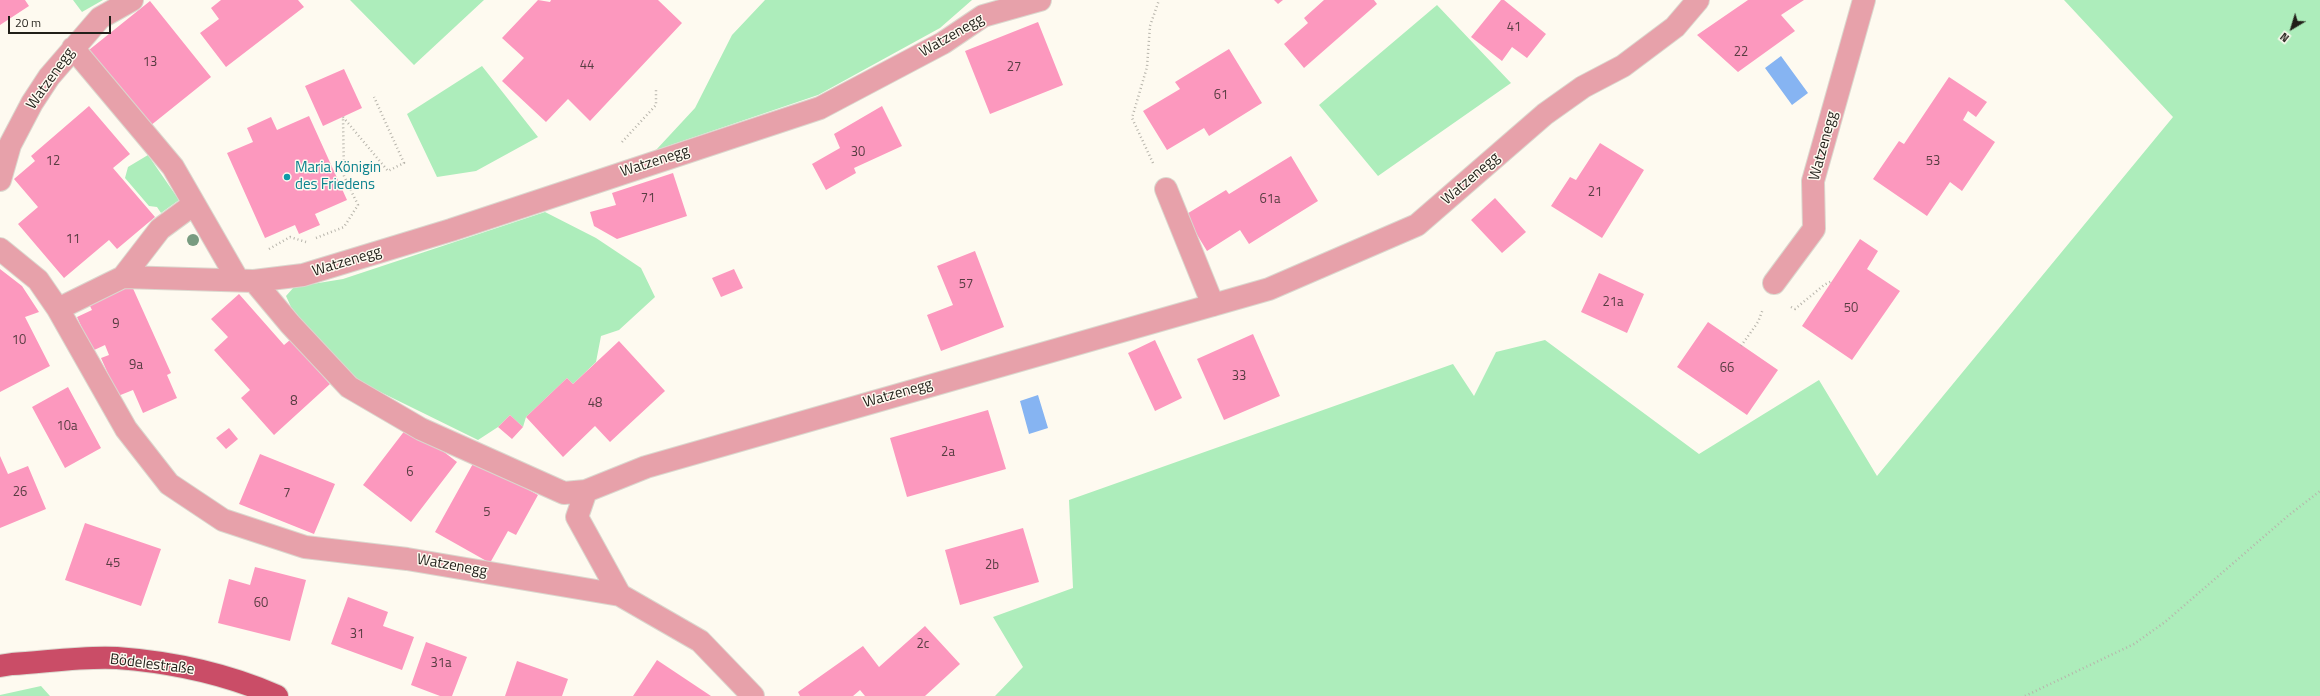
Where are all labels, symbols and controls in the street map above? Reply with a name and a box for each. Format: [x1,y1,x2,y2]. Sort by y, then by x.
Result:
scale bar [10,8,113,34]
north arrow [2272,8,2312,48]
street label: Watzenegg [917,10,987,62]
text: 20 m [15,13,41,32]
house number: 41 [1507,20,1521,36]
text: N [2277,29,2293,46]
street label: Watzenegg [23,45,79,113]
house number: 22 [1734,45,1748,61]
house number: 13 [143,55,157,71]
house number: 44 [580,58,594,74]
house number: 27 [1007,60,1021,76]
house number: 61 [1214,88,1228,104]
street label: Watzenegg [1806,109,1842,183]
street label: Watzenegg [618,142,692,182]
house number: 30 [851,145,865,161]
street label: Watzenegg [1438,149,1504,209]
house number: 12 [46,154,60,170]
house number: 53 [1926,154,1940,170]
place label: Maria Königin des Friedens [295,159,381,194]
marker: Maria Königin des Friedens [282,172,292,182]
house number: 21 [1588,185,1602,201]
house number: 71 [641,191,655,207]
house number: 61a [1259,192,1281,208]
house number: 11 [66,232,80,248]
street label: Watzenegg [310,243,384,281]
house number: 57 [959,277,973,293]
house number: 21a [1602,295,1624,311]
house number: 50 [1844,301,1858,317]
house number: 9 [112,317,120,333]
house number: 10 [12,333,26,349]
house number: 9a [129,358,143,374]
house number: 66 [1720,361,1734,377]
house number: 33 [1232,369,1246,385]
street label: Watzenegg [861,376,935,412]
house number: 8 [290,394,298,410]
house number: 48 [588,396,602,412]
house number: 10a [56,419,78,435]
house number: 2a [941,445,955,461]
house number: 6 [406,465,414,481]
house number: 26 [13,485,27,501]
house number: 7 [283,486,291,502]
house number: 5 [483,505,491,521]
street label: Watzenegg [415,551,489,581]
house number: 45 [106,556,120,572]
house number: 2b [985,558,999,574]
house number: 60 [254,596,268,612]
house number: 31 [350,627,364,643]
house number: 2c [917,637,929,653]
street label: Bödelestraße [109,651,195,679]
house number: 31a [430,656,452,672]

